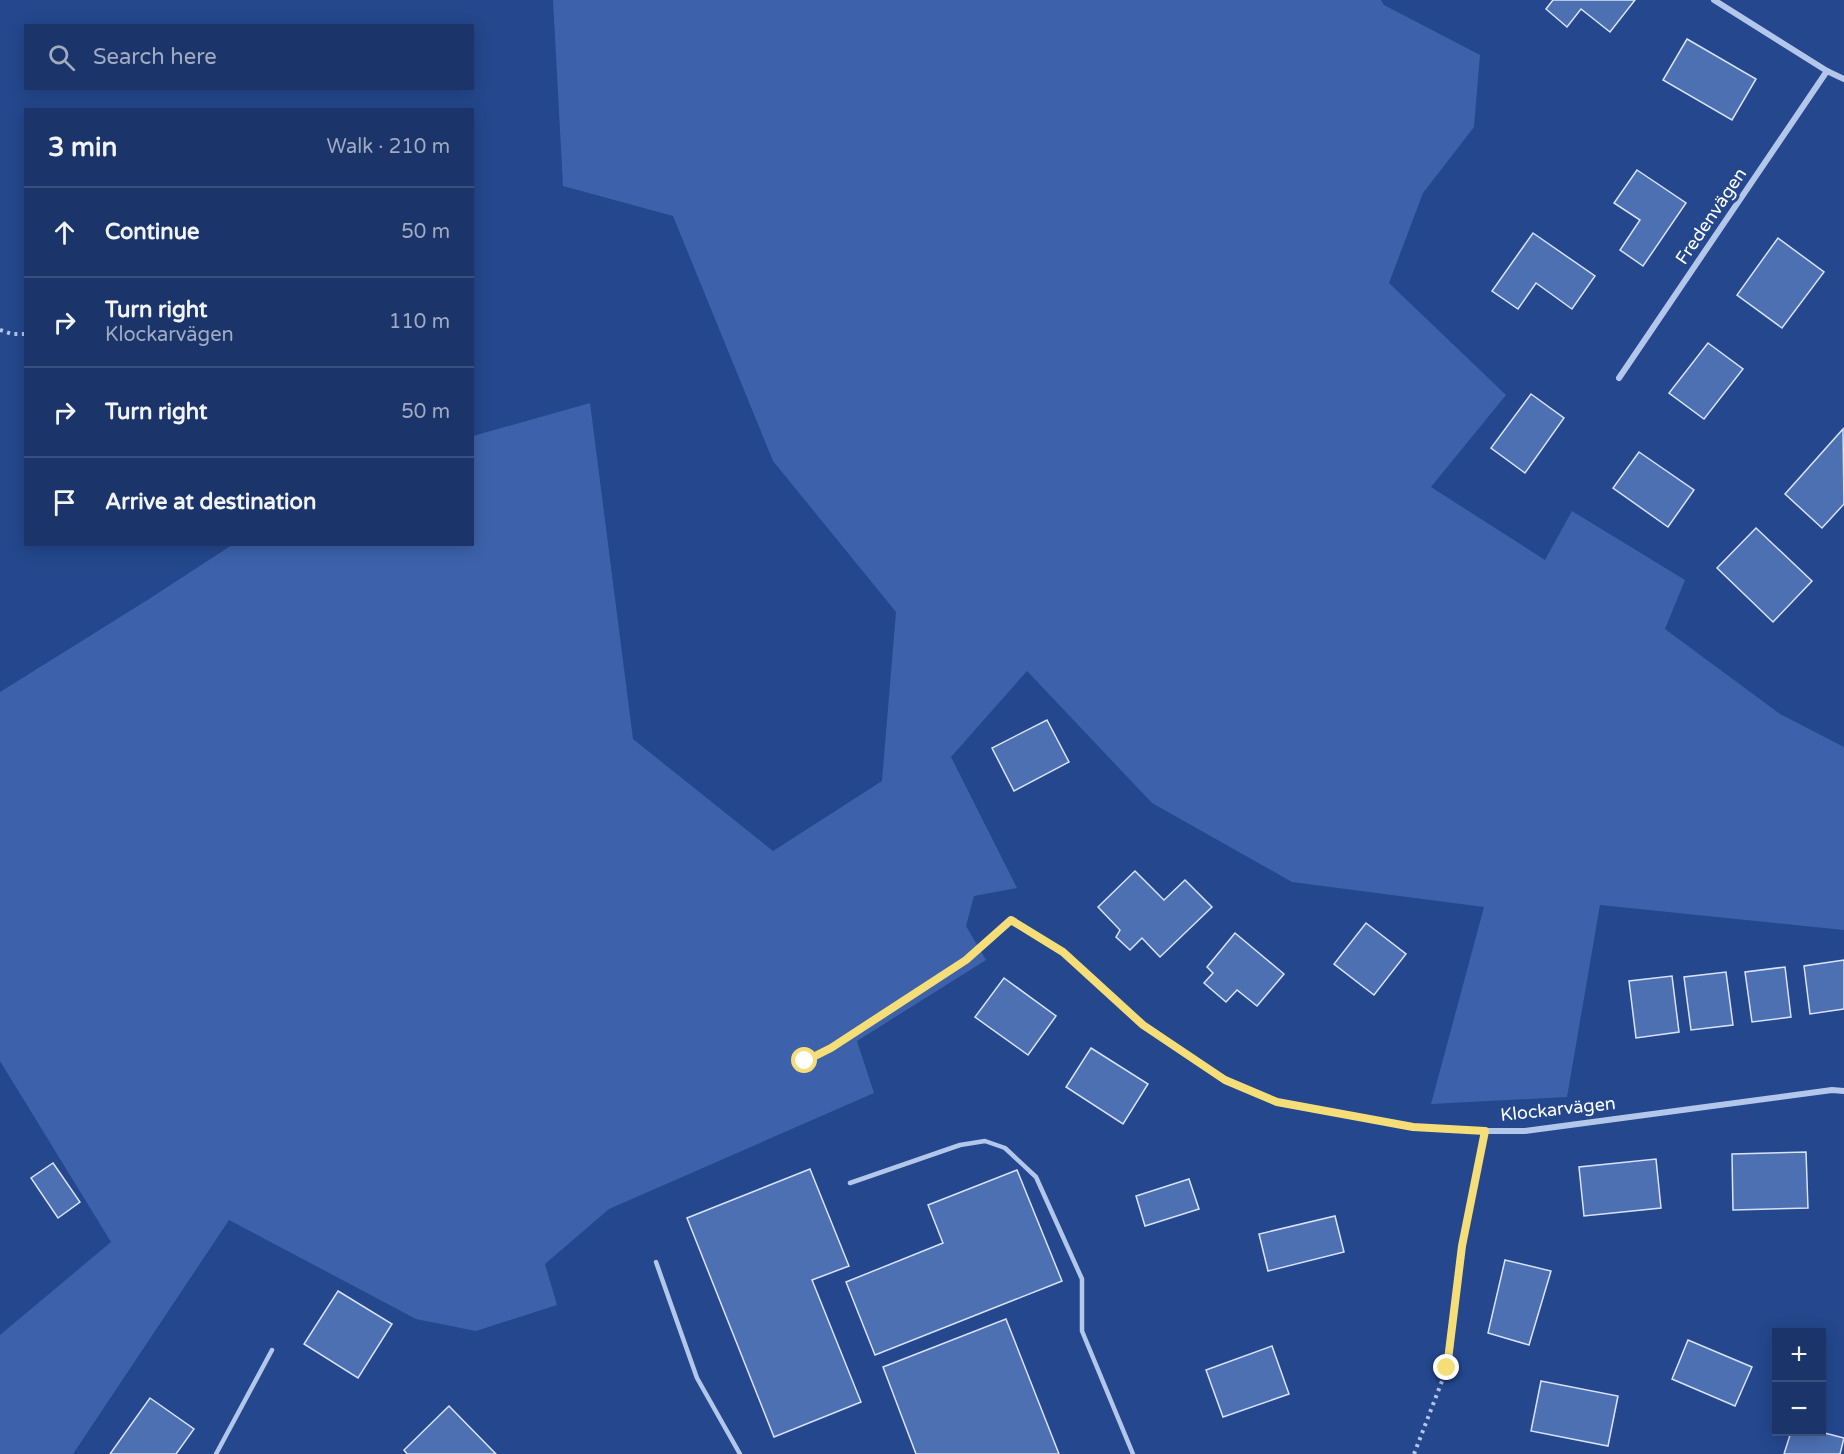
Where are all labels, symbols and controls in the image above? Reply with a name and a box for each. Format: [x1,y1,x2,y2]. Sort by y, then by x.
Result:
search box [24,24,474,90]
icon: search [45,41,78,74]
text: Search here [93,44,217,70]
text: 3 min [48,132,117,163]
text: Walk · 210 m [327,135,450,159]
street label: Fredenvägen [1671,164,1751,268]
icon: ahead [48,216,81,249]
text: Continue [105,219,200,245]
text: 50 m [401,220,450,244]
text: Turn right [105,297,207,323]
icon: right [48,306,81,339]
text: 110 m [389,310,450,334]
text: Klockarvägen [105,323,234,347]
icon: right [48,396,81,429]
text: Turn right [105,399,207,425]
text: 50 m [401,400,450,424]
icon: arrive [48,486,81,519]
text: Arrive at destination [105,489,316,515]
route start [791,1047,817,1073]
street label: Klockarvägen [1499,1092,1617,1126]
map controls [1772,1328,1826,1436]
button: + [1772,1328,1826,1382]
route end [1433,1354,1459,1380]
button: − [1772,1382,1826,1436]

